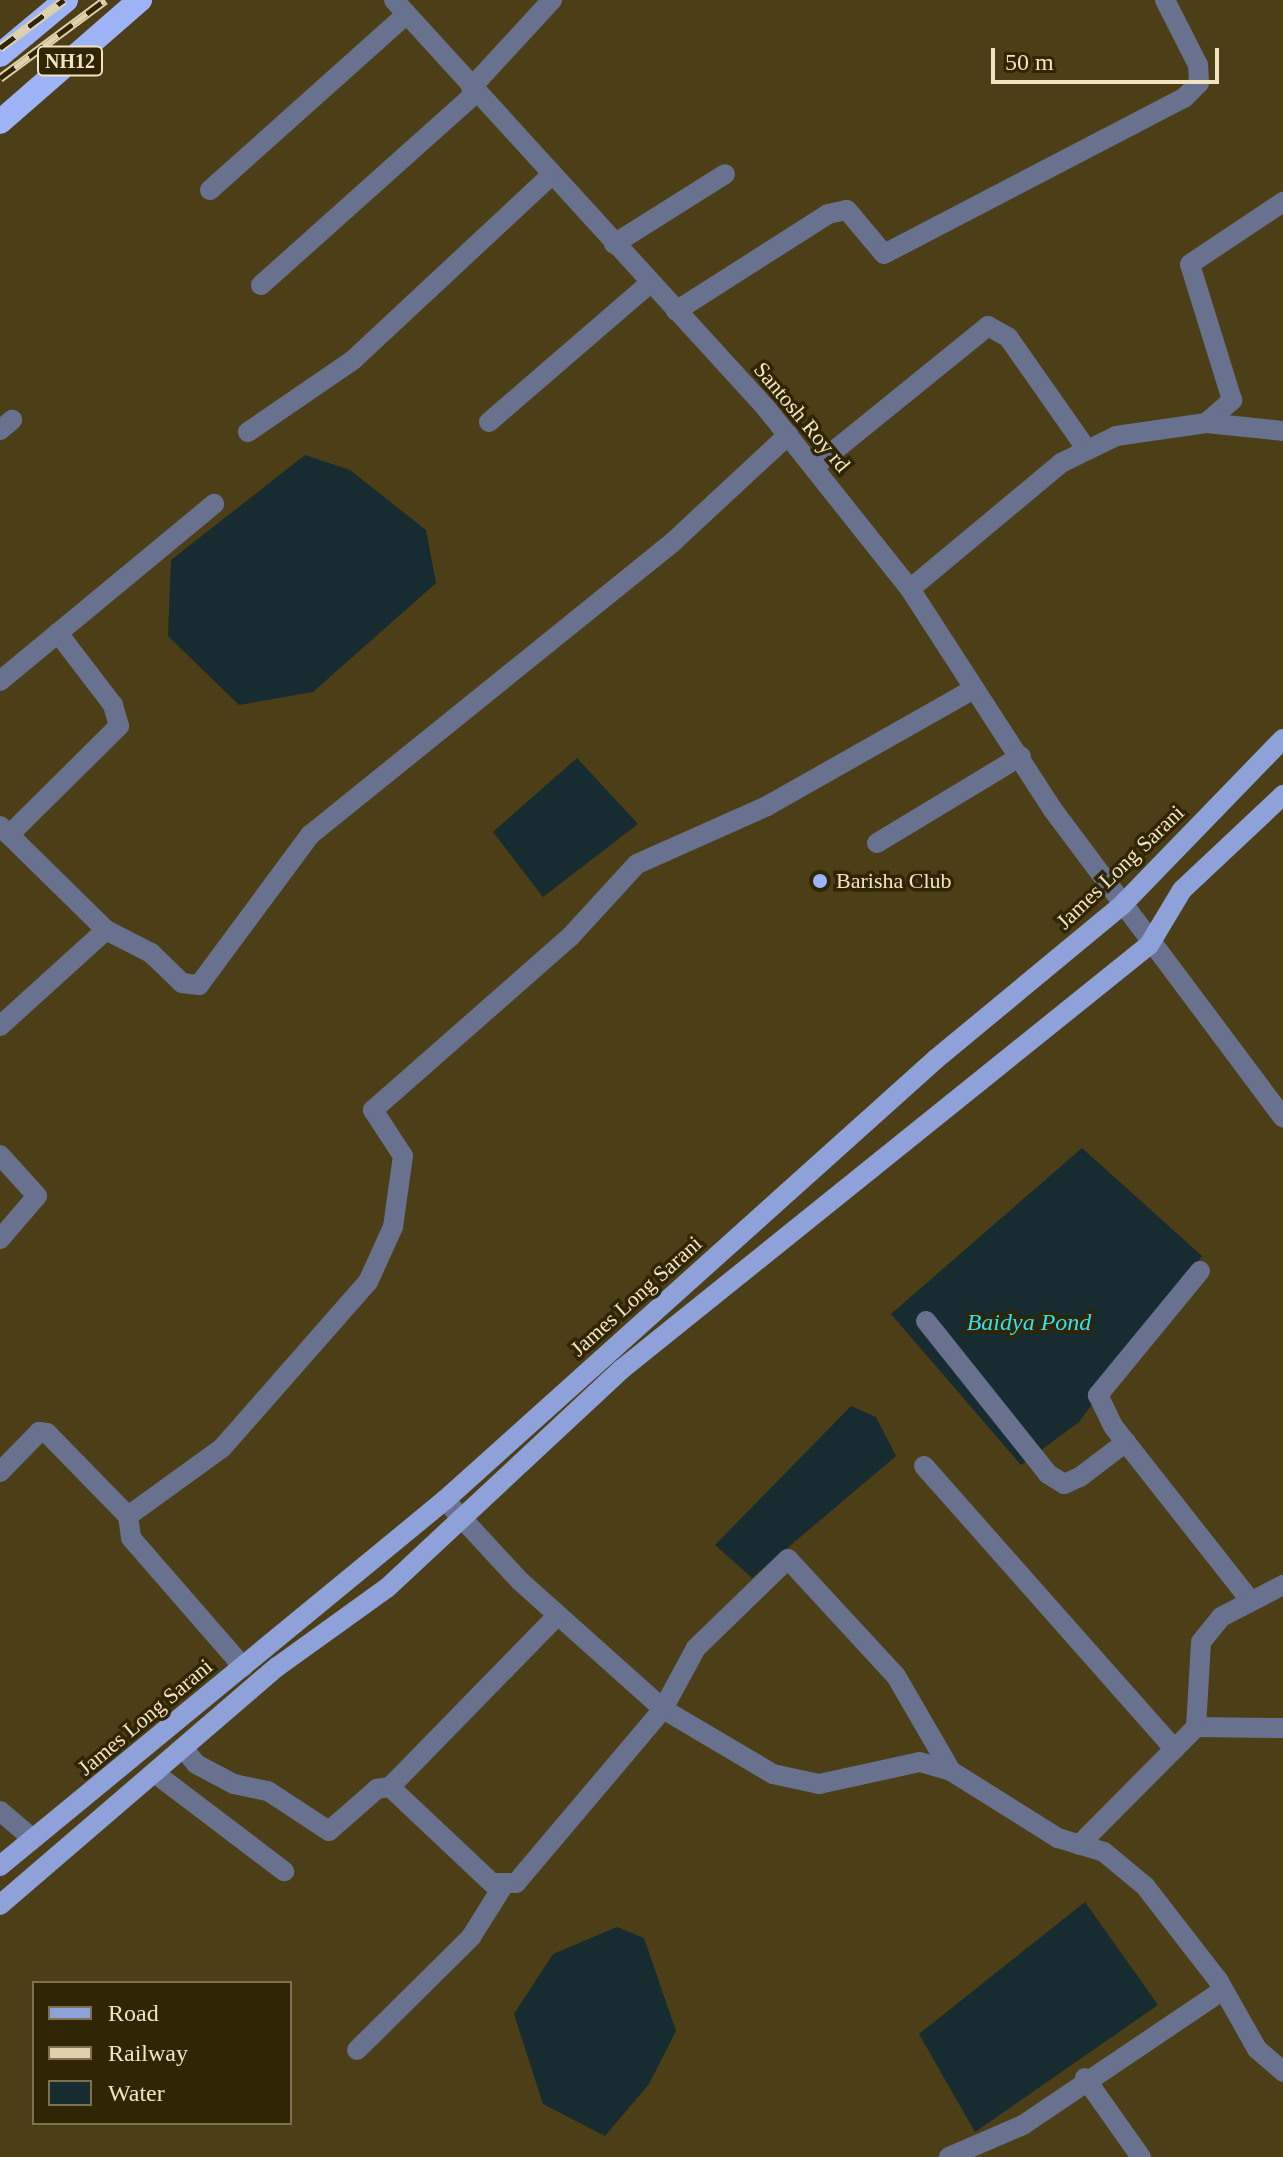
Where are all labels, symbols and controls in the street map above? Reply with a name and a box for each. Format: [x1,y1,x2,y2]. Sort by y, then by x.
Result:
scale bar [995,32,1223,82]
road number: NH12 [36,45,104,77]
text: 50 m [1005,49,1054,75]
street label: Santosh Roy rd [748,357,856,477]
street label: James Long Sarani [1051,799,1189,935]
place label: Barisha Club [836,868,951,894]
marker: Barisha Club [811,872,829,890]
street label: James Long Sarani [565,1230,707,1362]
water label: Baidya Pond [967,1309,1091,1337]
street label: James Long Sarani [72,1653,218,1781]
legend [32,1981,292,2125]
text: Road [108,2000,159,2026]
text: Railway [108,2040,188,2066]
text: Water [108,2080,165,2106]

